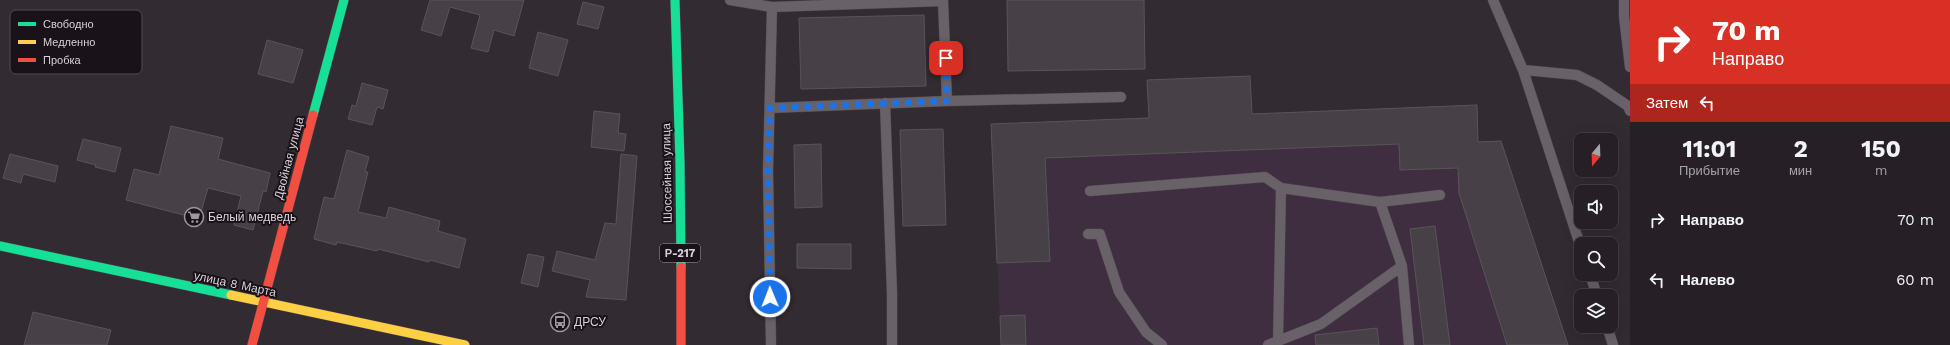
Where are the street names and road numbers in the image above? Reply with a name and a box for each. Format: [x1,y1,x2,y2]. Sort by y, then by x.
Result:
street label: Двойная улица [271,115,307,201]
street label: Шоссейная улица [659,123,675,223]
road number: Р-217 [660,244,700,262]
street label: улица 8 Марта [193,268,278,300]

